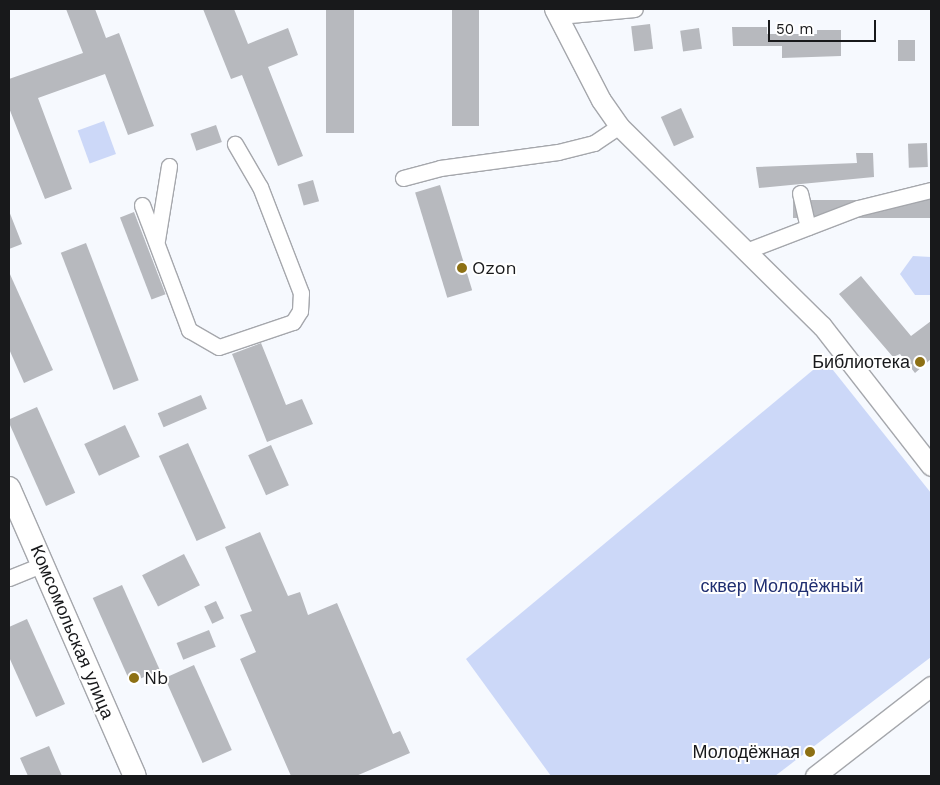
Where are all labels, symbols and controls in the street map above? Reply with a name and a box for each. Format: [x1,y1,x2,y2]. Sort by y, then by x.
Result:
scale bar [770,10,878,42]
text: 50 m [776,20,813,38]
place label: Ozon [472,257,517,279]
marker: Ozon [456,262,468,274]
place label: Библиотека [812,351,910,373]
marker: Библиотека [914,356,926,368]
street label: Комсомольская улица [26,542,118,722]
park label: сквер Молодёжный [700,575,864,597]
place label: Nb [144,667,168,689]
marker: Nb [128,672,140,684]
place label: Молодёжная [693,741,800,763]
marker: Молодёжная [804,746,816,758]

